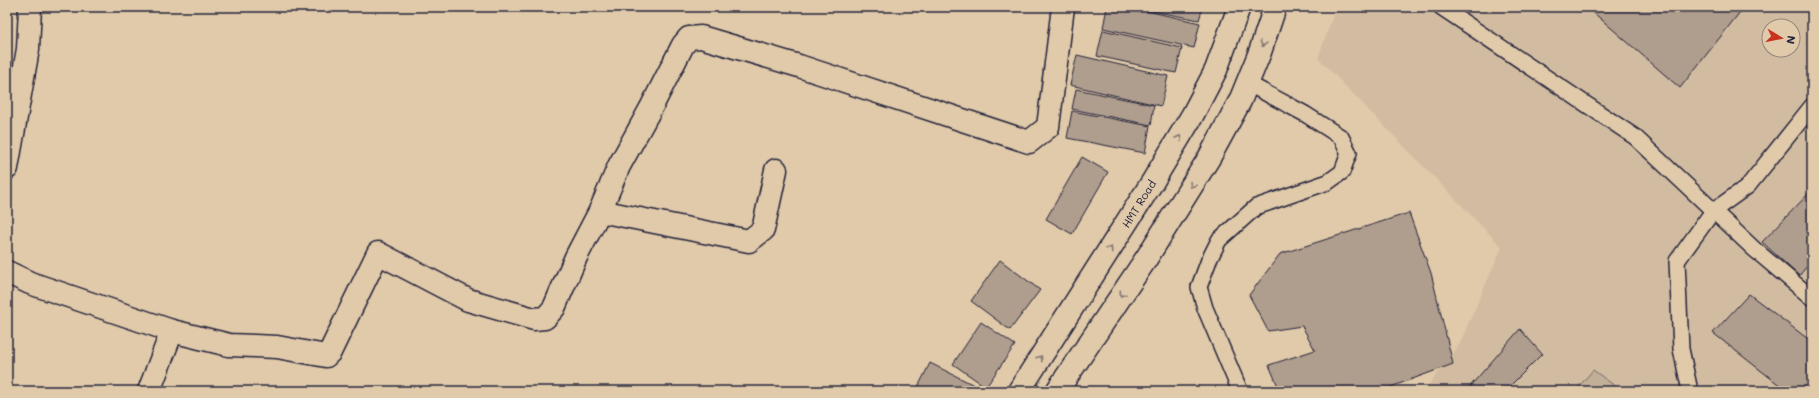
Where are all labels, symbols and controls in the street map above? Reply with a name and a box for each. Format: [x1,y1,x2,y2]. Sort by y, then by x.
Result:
north arrow [1761,18,1801,58]
text: N [1783,34,1799,45]
one-way arrow [1259,40,1268,47]
one-way arrow [1174,135,1181,142]
street label: HMT Road [1118,177,1159,230]
one-way arrow [1189,181,1197,188]
one-way arrow [1106,246,1113,253]
one-way arrow [1119,290,1126,297]
one-way arrow [1036,355,1043,362]

